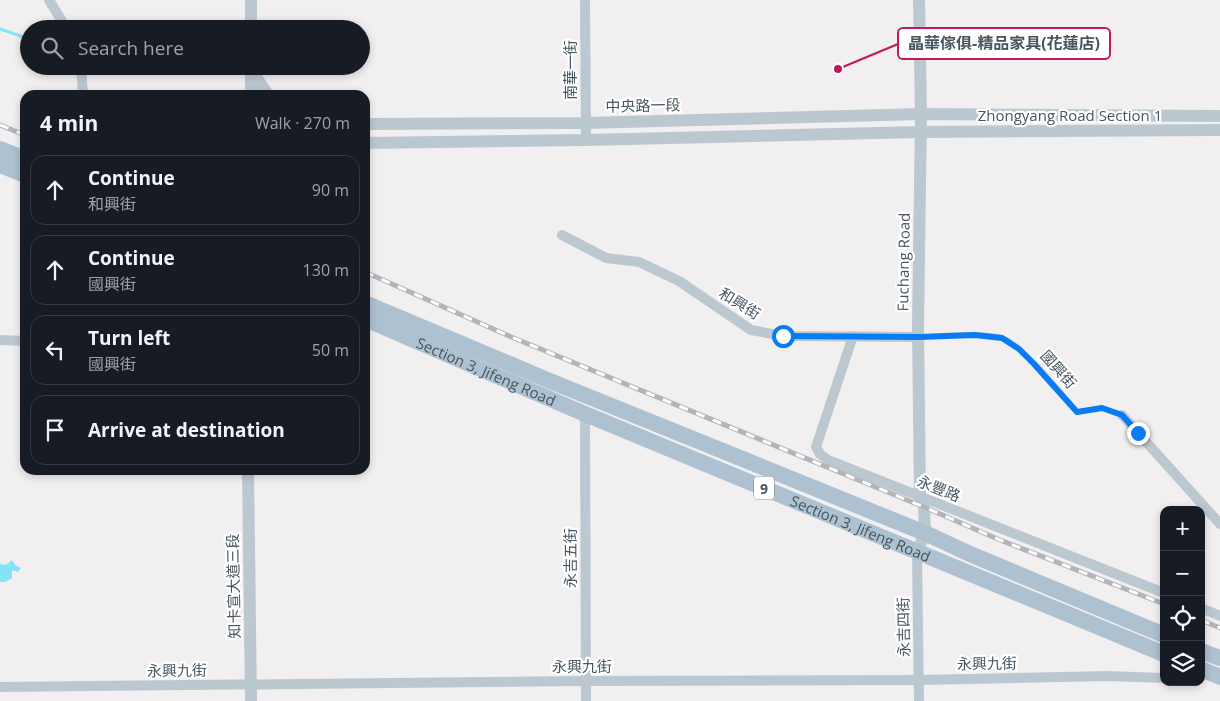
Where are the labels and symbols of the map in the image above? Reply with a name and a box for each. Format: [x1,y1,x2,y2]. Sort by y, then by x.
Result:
callout: 晶華傢俱-精品家具(花蓮店) [898,28,1110,59]
text: 晶華傢俱-精品家具(花蓮店) [908,32,1100,54]
street label: 南華一街 [560,40,580,100]
street label: 中央路一段 [605,94,681,116]
street label: Zhongyang Road Section 1 [978,105,1162,125]
street label: Fuchang Road [892,212,914,312]
street label: 和興街 [716,283,764,323]
route start [772,325,795,348]
street label: Section 3, Jifeng Road [413,332,559,410]
street label: 國興街 [1037,346,1081,392]
route end [1127,422,1150,445]
street label: 永豐路 [914,470,964,506]
road number: 9 [754,476,774,499]
street label: Section 3, Jifeng Road [788,490,934,566]
street label: 永吉五街 [560,528,580,588]
street label: 知卡宣大道三段 [222,533,244,639]
street label: 永吉四街 [892,597,914,657]
street label: 永興九街 [957,652,1017,674]
street label: 永興九街 [552,656,612,676]
street label: 永興九街 [147,659,207,681]

